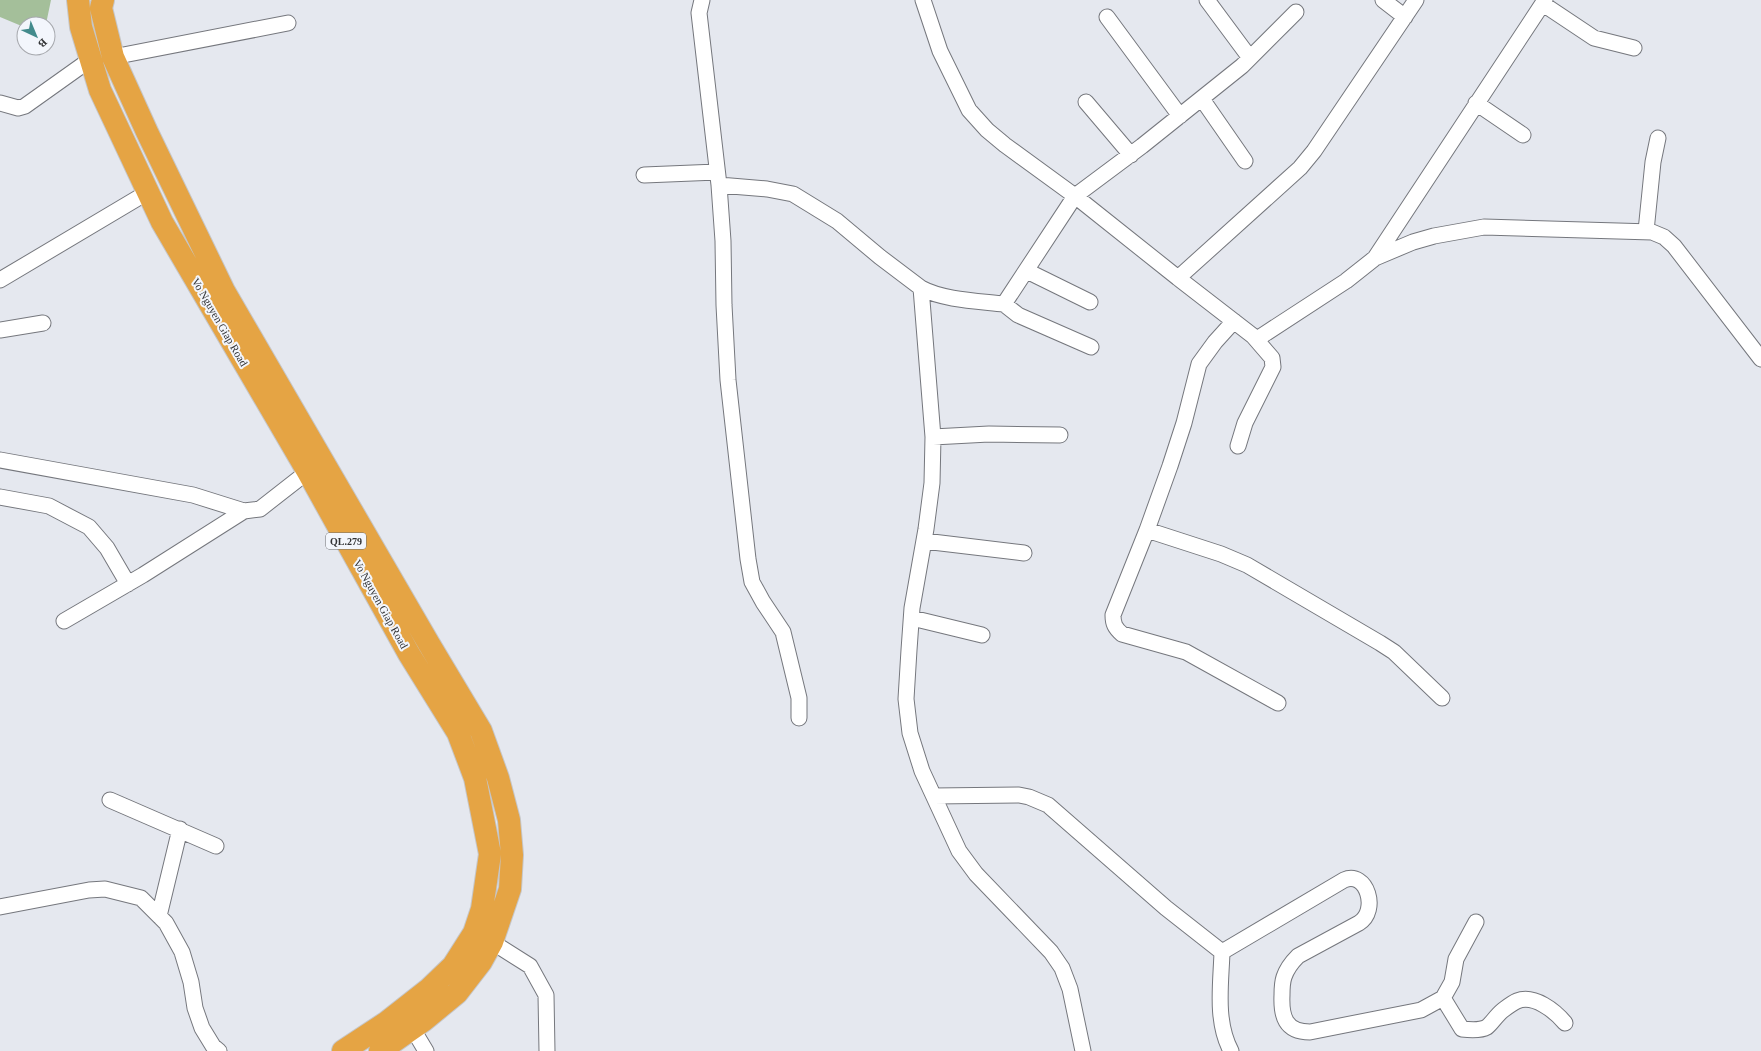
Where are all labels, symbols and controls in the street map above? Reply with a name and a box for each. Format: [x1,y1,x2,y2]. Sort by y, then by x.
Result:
north arrow [16,16,56,56]
text: B [36,36,50,51]
street label: Vo Nguyen Giap Road [190,276,250,369]
road number: QL.279 [326,533,366,549]
street label: Vo Nguyen Giap Road [352,557,411,651]

